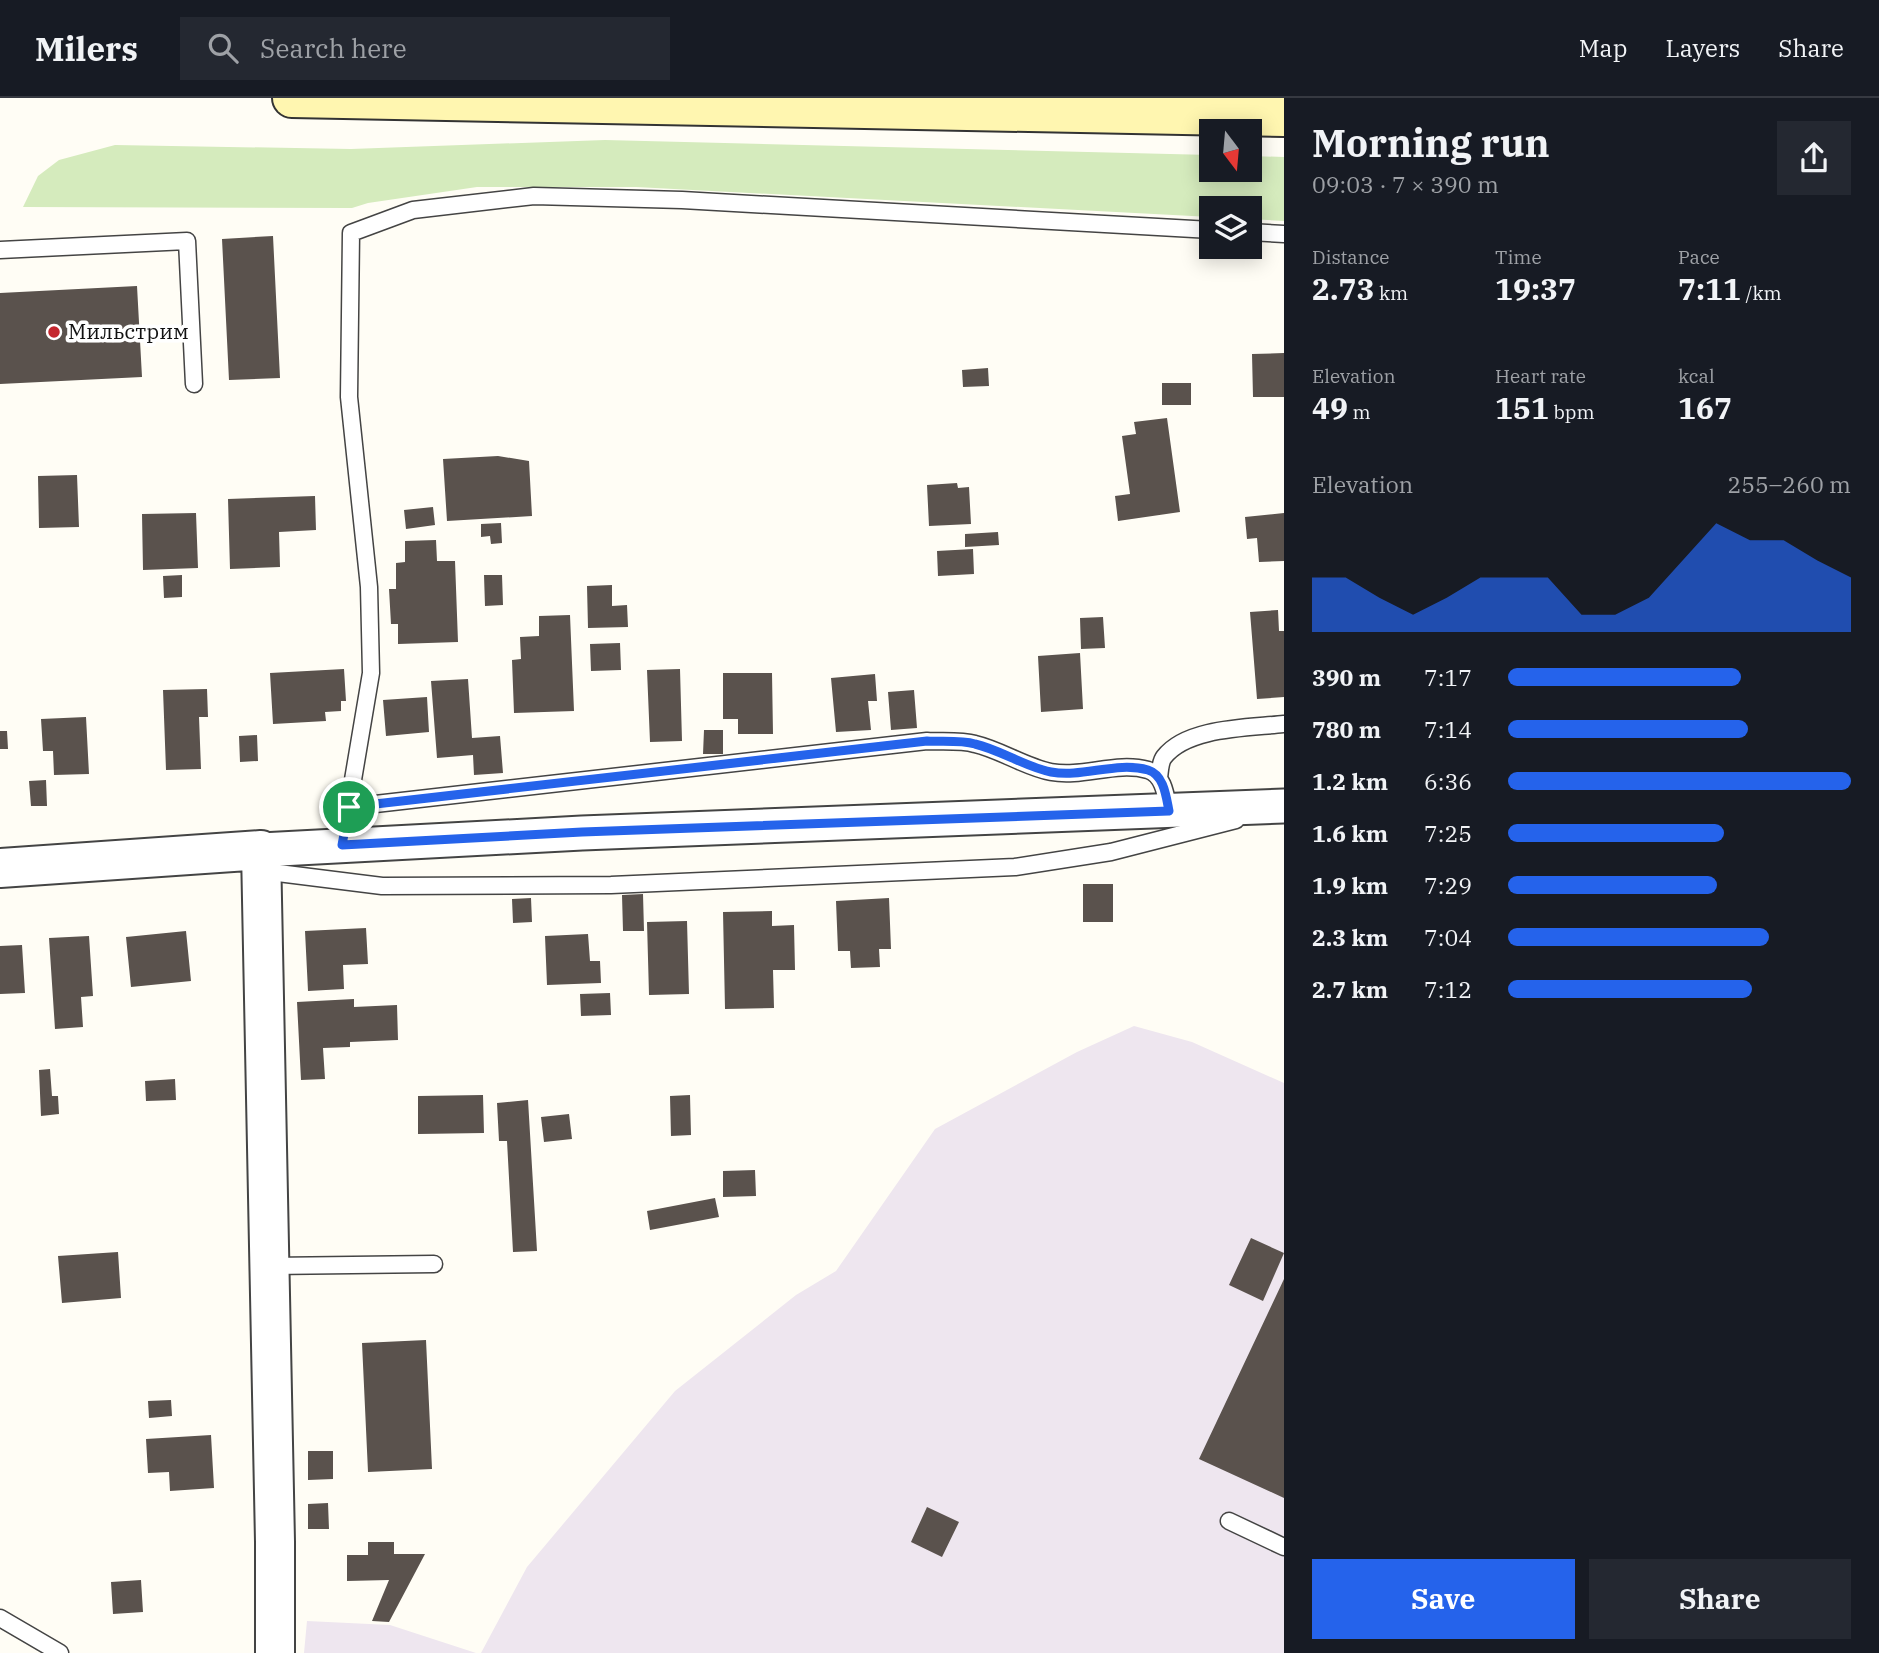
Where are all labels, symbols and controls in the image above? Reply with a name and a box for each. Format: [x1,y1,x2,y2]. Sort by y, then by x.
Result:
search box [180,17,670,80]
text: Milers [35,27,138,70]
icon: search [204,29,242,67]
text: Search here [260,31,407,65]
text: Map [1579,32,1627,64]
text: Layers [1665,32,1740,64]
text: Share [1778,32,1844,64]
text: Morning run [1312,118,1550,167]
north arrow [1199,119,1262,182]
map controls [1199,119,1262,259]
button: share [1777,121,1851,195]
text: 09:03 · 7 × 390 m [1312,169,1499,199]
button: layers [1199,196,1262,259]
text: Distance [1312,245,1390,269]
text: Time [1495,245,1542,269]
text: Pace [1678,245,1720,269]
text: 2.73 [1312,269,1374,308]
text: 19:37 [1495,269,1576,308]
text: 7:11 [1678,269,1741,308]
text: km [1374,281,1408,305]
text: /km [1741,281,1782,305]
place label: Мильстрим [68,317,189,345]
marker: Мильстрим [46,324,62,340]
text: Elevation [1312,364,1396,388]
text: Heart rate [1495,364,1586,388]
text: kcal [1678,364,1715,388]
text: 49 [1312,388,1348,427]
text: 151 [1495,388,1549,427]
text: 167 [1678,388,1732,427]
text: m [1348,400,1371,424]
text: bpm [1549,400,1595,424]
text: Elevation [1312,469,1413,499]
text: 255–260 m [1727,469,1851,499]
text: 390 m [1312,662,1381,692]
text: 7:17 [1424,662,1472,692]
text: 780 m [1312,714,1381,744]
text: 7:14 [1424,714,1472,744]
text: 1.2 km [1312,766,1388,796]
text: 6:36 [1424,766,1472,796]
pin [319,777,379,837]
icon: arrive [330,788,368,826]
text: 1.6 km [1312,818,1388,848]
text: 7:25 [1424,818,1472,848]
text: 1.9 km [1312,870,1388,900]
text: 7:29 [1424,870,1472,900]
text: 2.3 km [1312,922,1388,952]
text: 7:04 [1424,922,1472,952]
text: 2.7 km [1312,974,1388,1004]
text: 7:12 [1424,974,1472,1004]
button: Save [1312,1559,1575,1639]
button: Share [1589,1559,1851,1639]

